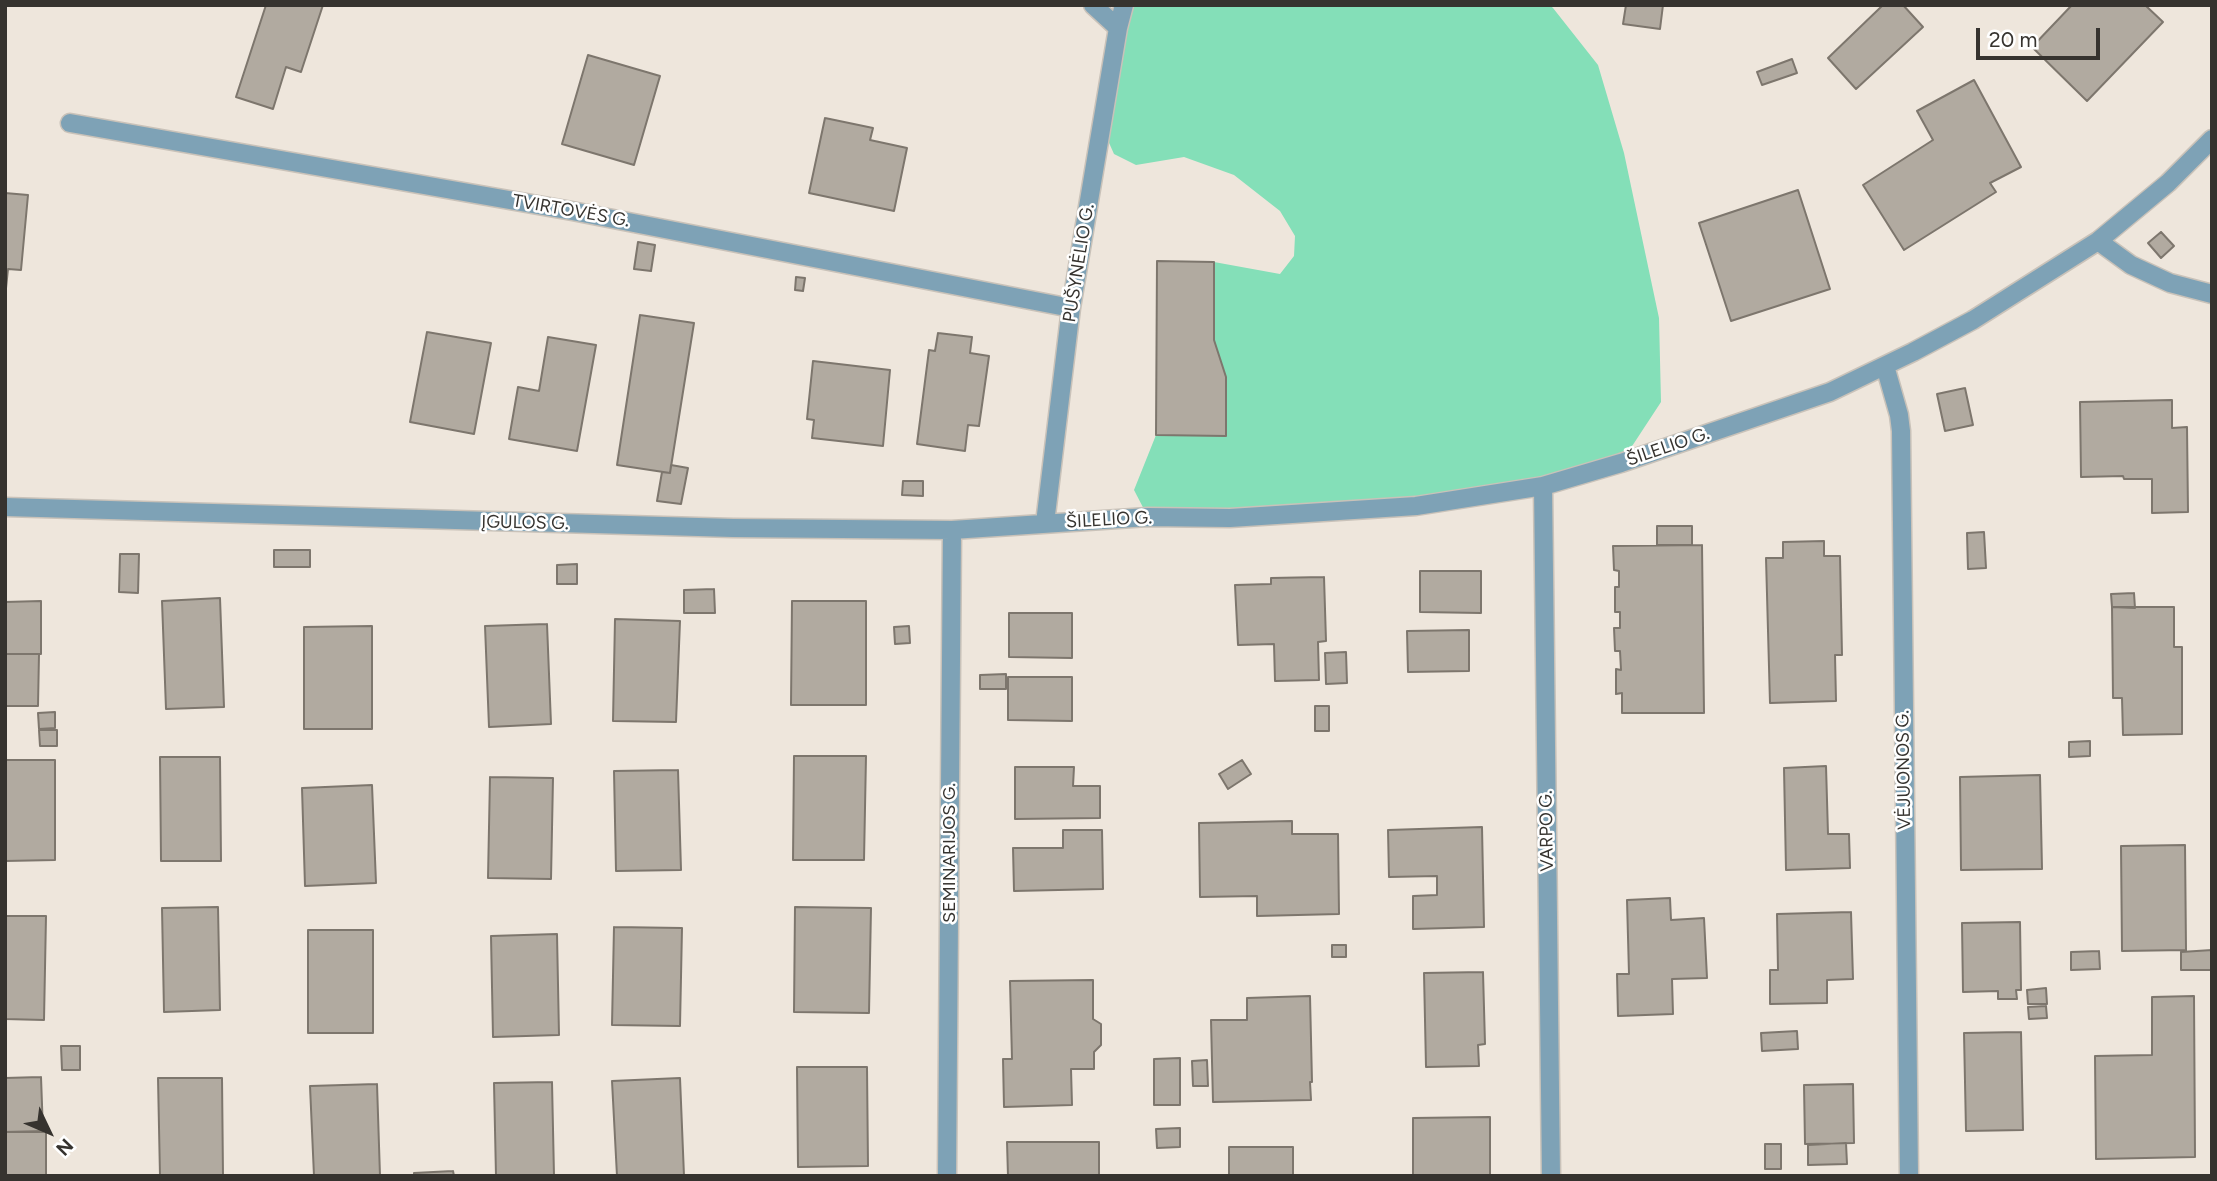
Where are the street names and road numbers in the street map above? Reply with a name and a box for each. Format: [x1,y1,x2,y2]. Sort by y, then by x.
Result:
street label: TVIRTOVĖS G. [511,190,631,232]
street label: PUŠYNĖLIO G. [1059,202,1099,324]
street label: ŠILELIO G. [1624,423,1712,471]
street label: ŠILELIO G. [1065,507,1153,533]
street label: ĮGULOS G. [481,511,569,535]
street label: VĖJUONOS G. [1892,710,1916,830]
street label: SEMINARIJOS G. [939,783,961,923]
street label: VARPO G. [1535,790,1559,872]

